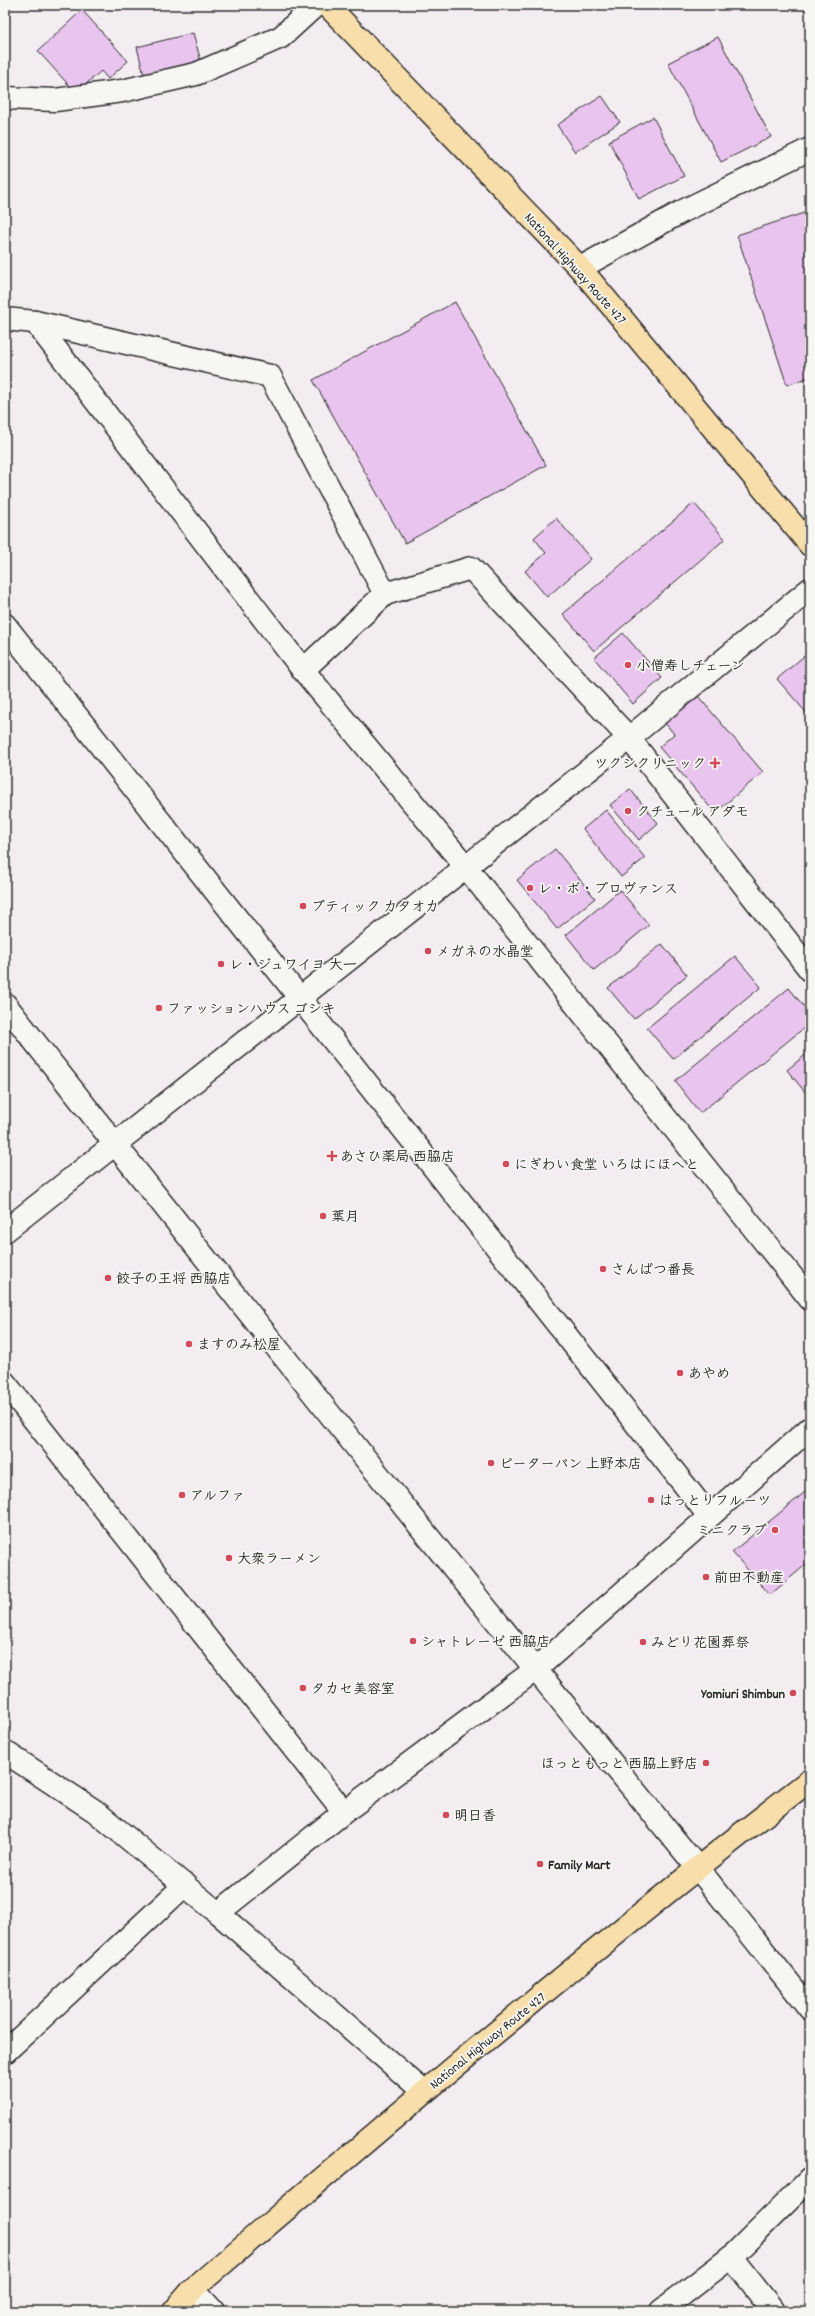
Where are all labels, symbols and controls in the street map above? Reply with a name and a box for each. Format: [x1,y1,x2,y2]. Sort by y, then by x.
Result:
street label: National Highway Route 427 [519,209,630,330]
place label: 小僧寿しチェーン [636,657,745,677]
marker: 小僧寿しチェーン [623,660,633,670]
place label: ツクシクリニック [594,755,706,775]
marker: ツクシクリニック [709,757,721,769]
place label: クチュール アダモ [636,803,749,823]
marker: クチュール アダモ [623,806,633,816]
place label: レ・ボ・プロヴァンス [538,880,678,900]
marker: レ・ボ・プロヴァンス [525,883,535,893]
place label: ブティック カタオカ [311,898,439,918]
marker: ブティック カタオカ [298,901,308,911]
place label: メガネの水晶堂 [436,943,534,963]
marker: メガネの水晶堂 [423,946,433,956]
place label: レ・ジュワイヨ 大一 [229,956,357,976]
marker: レ・ジュワイヨ 大一 [216,959,226,969]
place label: ファッションハウス ゴシキ [167,1000,336,1020]
marker: ファッションハウス ゴシキ [154,1003,164,1013]
place label: あさひ薬局 西脇店 [340,1148,455,1168]
marker: あさひ薬局 西脇店 [327,1151,337,1161]
place label: にぎわい食堂 いろはにほへと [514,1156,699,1176]
marker: にぎわい食堂 いろはにほへと [501,1159,511,1169]
place label: 葉月 [331,1208,359,1228]
marker: 葉月 [318,1211,328,1221]
place label: さんぱつ番長 [611,1261,695,1281]
marker: さんぱつ番長 [598,1264,608,1274]
place label: 餃子の王将 西脇店 [116,1270,231,1290]
marker: 餃子の王将 西脇店 [103,1273,113,1283]
place label: ますのみ松屋 [197,1336,281,1356]
marker: ますのみ松屋 [184,1339,194,1349]
place label: あやめ [688,1365,730,1385]
marker: あやめ [675,1368,685,1378]
place label: ピーターパン 上野本店 [499,1455,642,1475]
marker: ピーターパン 上野本店 [486,1458,496,1468]
place label: アルファ [190,1487,245,1507]
marker: アルファ [177,1490,187,1500]
place label: はっとりフルーツ [659,1492,771,1512]
marker: はっとりフルーツ [646,1495,656,1505]
place label: ミニクラブ [697,1522,767,1542]
marker: ミニクラブ [770,1525,780,1535]
place label: 大衆ラーメン [237,1550,321,1570]
marker: 大衆ラーメン [224,1553,234,1563]
place label: 前田不動産 [714,1569,784,1589]
marker: 前田不動産 [701,1572,711,1582]
place label: シャトレーゼ 西脇店 [421,1633,550,1653]
place label: みどり花園葬祭 [651,1634,749,1654]
marker: シャトレーゼ 西脇店 [408,1636,418,1646]
marker: みどり花園葬祭 [638,1637,648,1647]
place label: タカセ美容室 [311,1680,395,1700]
marker: タカセ美容室 [298,1683,308,1693]
place label: Yomiuri Shimbun [700,1685,786,1705]
marker: Yomiuri Shimbun [788,1688,798,1698]
place label: ほっともっと 西脇上野店 [541,1755,698,1775]
marker: ほっともっと 西脇上野店 [701,1758,711,1768]
place label: 明日香 [454,1807,496,1827]
marker: 明日香 [441,1810,451,1820]
place label: Family Mart [548,1856,611,1876]
marker: Family Mart [535,1859,545,1869]
street label: National Highway Route 427 [426,1988,551,2095]

